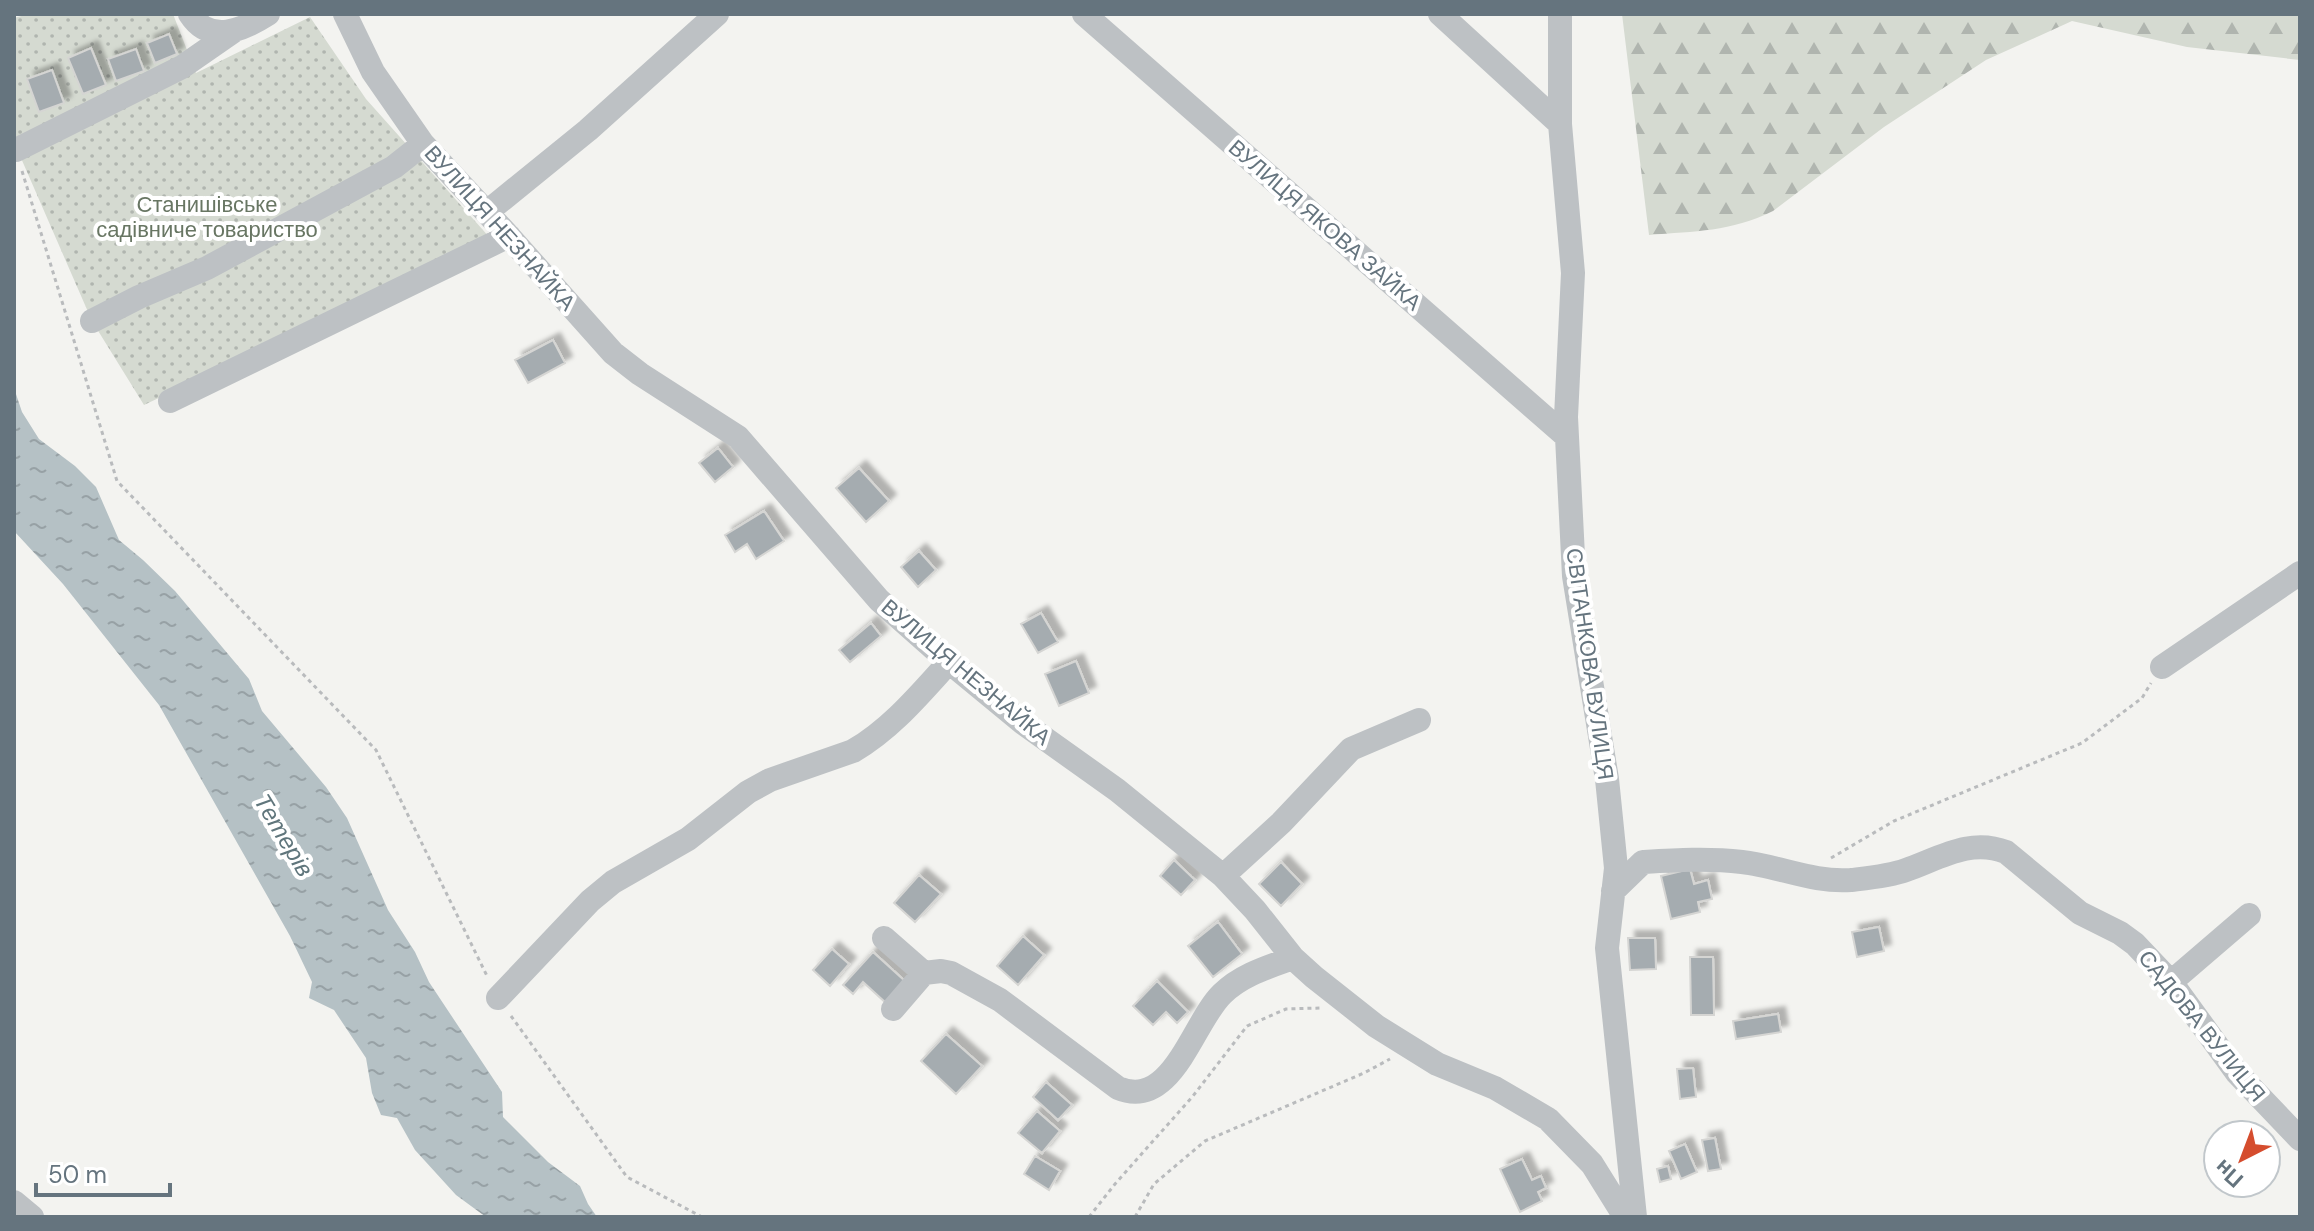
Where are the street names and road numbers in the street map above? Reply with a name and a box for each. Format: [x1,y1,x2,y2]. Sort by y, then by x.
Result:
street label: ВУЛИЦЯ ЯКОВА ЗАЙКА [1222,133,1428,317]
street label: ВУЛИЦЯ НЕЗНАЙКА [418,139,582,317]
street label: СВІТАНКОВА ВУЛИЦЯ [1559,546,1621,782]
street label: ВУЛИЦЯ НЕЗНАЙКА [875,593,1057,752]
street label: САДОВА ВУЛИЦЯ [2132,944,2272,1108]

